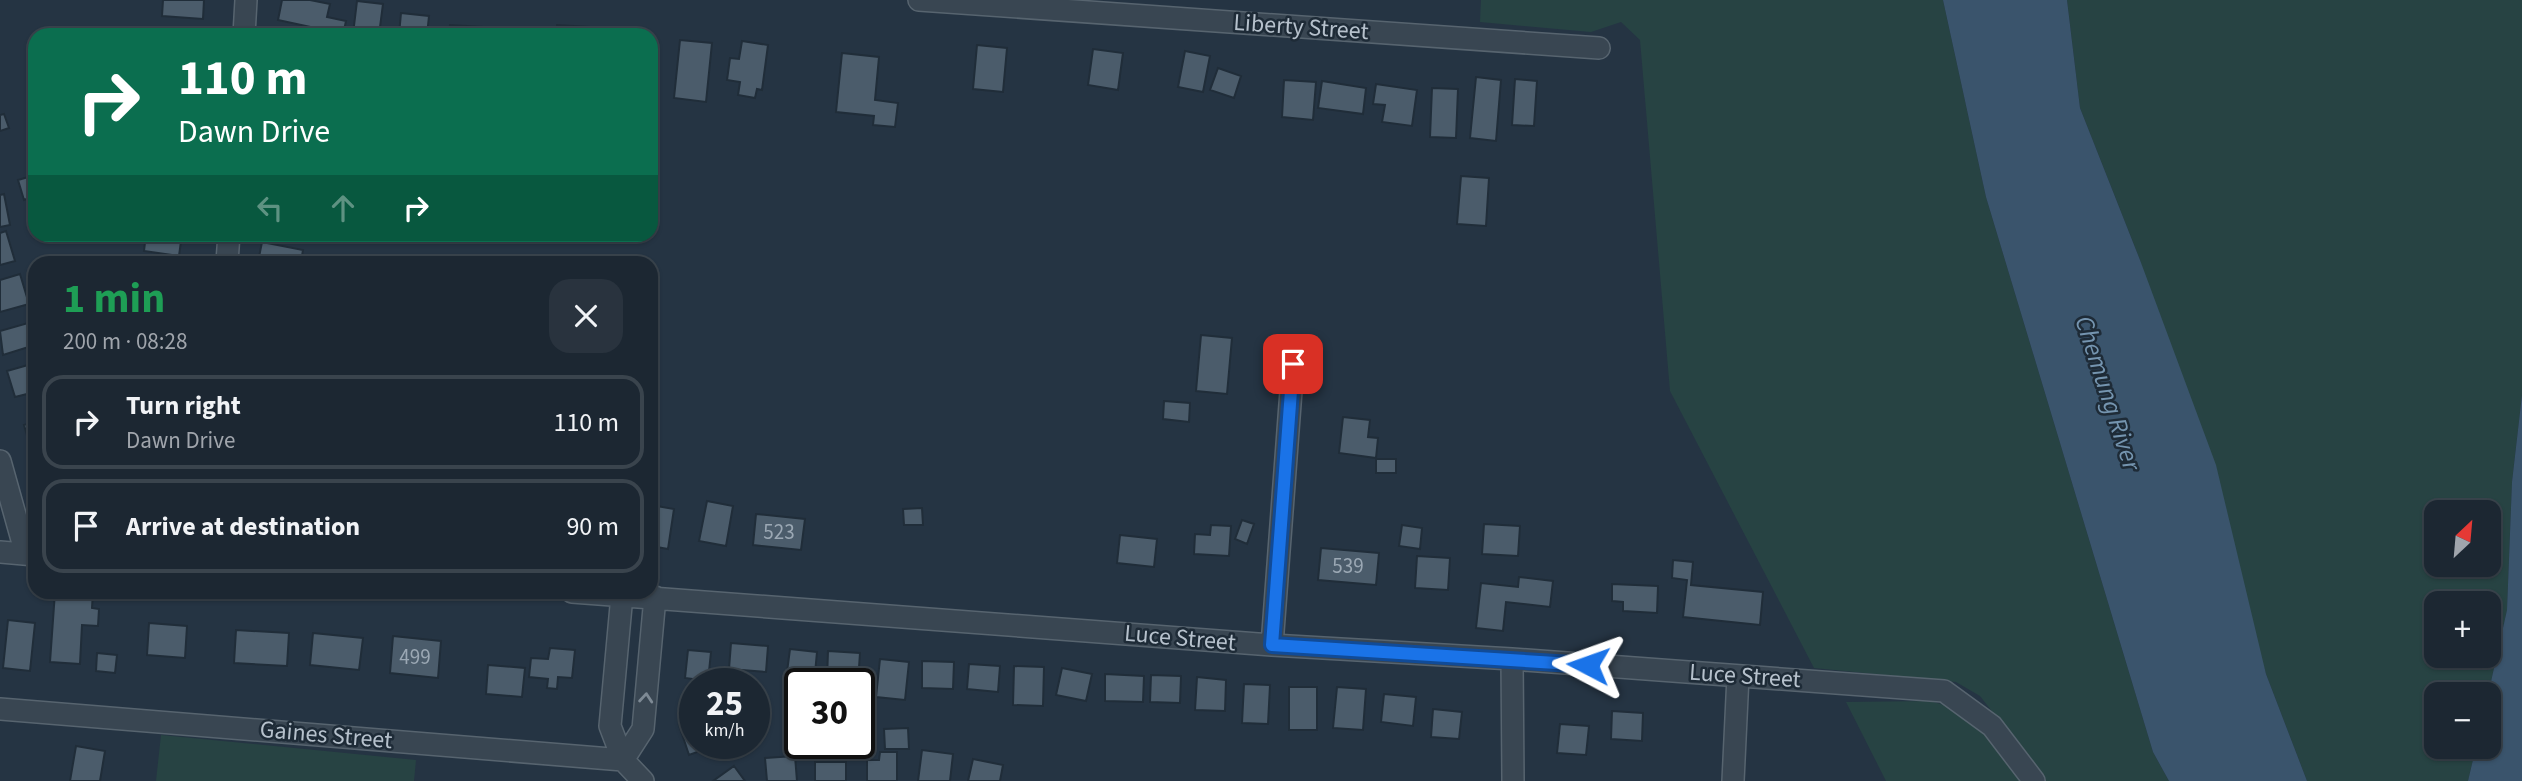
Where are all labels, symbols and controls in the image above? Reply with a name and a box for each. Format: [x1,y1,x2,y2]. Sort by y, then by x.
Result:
street label: Liberty Street [1232,5,1370,49]
text: 110 m [178,44,307,114]
icon: right [63,56,154,147]
text: Dawn Drive [178,109,330,155]
icon: left [251,189,289,227]
icon: ahead [324,189,362,227]
icon: right [397,189,435,227]
text: 1 min [63,269,165,329]
button: close [549,279,623,353]
water label: Chemung River [2066,311,2151,476]
text: 200 m · 08:28 [63,325,187,358]
pin [1263,334,1323,394]
icon: arrive [1274,345,1312,383]
text: Turn right [126,387,241,424]
icon: right [67,403,105,441]
text: 110 m [553,404,619,441]
text: Dawn Drive [126,424,235,457]
north arrow [2424,500,2501,578]
map controls [2424,500,2501,759]
icon: arrive [67,507,105,545]
text: Arrive at destination [126,508,360,545]
text: 90 m [566,508,619,545]
house number: 523 [763,517,795,547]
house number: 539 [1332,551,1364,581]
button: + [2424,591,2501,668]
street label: Luce Street [1123,616,1237,660]
position arrow [1551,628,1625,702]
house number: 499 [399,642,431,672]
street label: Luce Street [1688,655,1802,697]
speed limit sign: 30 [784,668,875,759]
text: 25 [706,679,743,729]
button: − [2424,682,2501,759]
one-way arrow [638,692,653,703]
street label: Gaines Street [258,712,394,758]
text: km/h [705,718,744,743]

